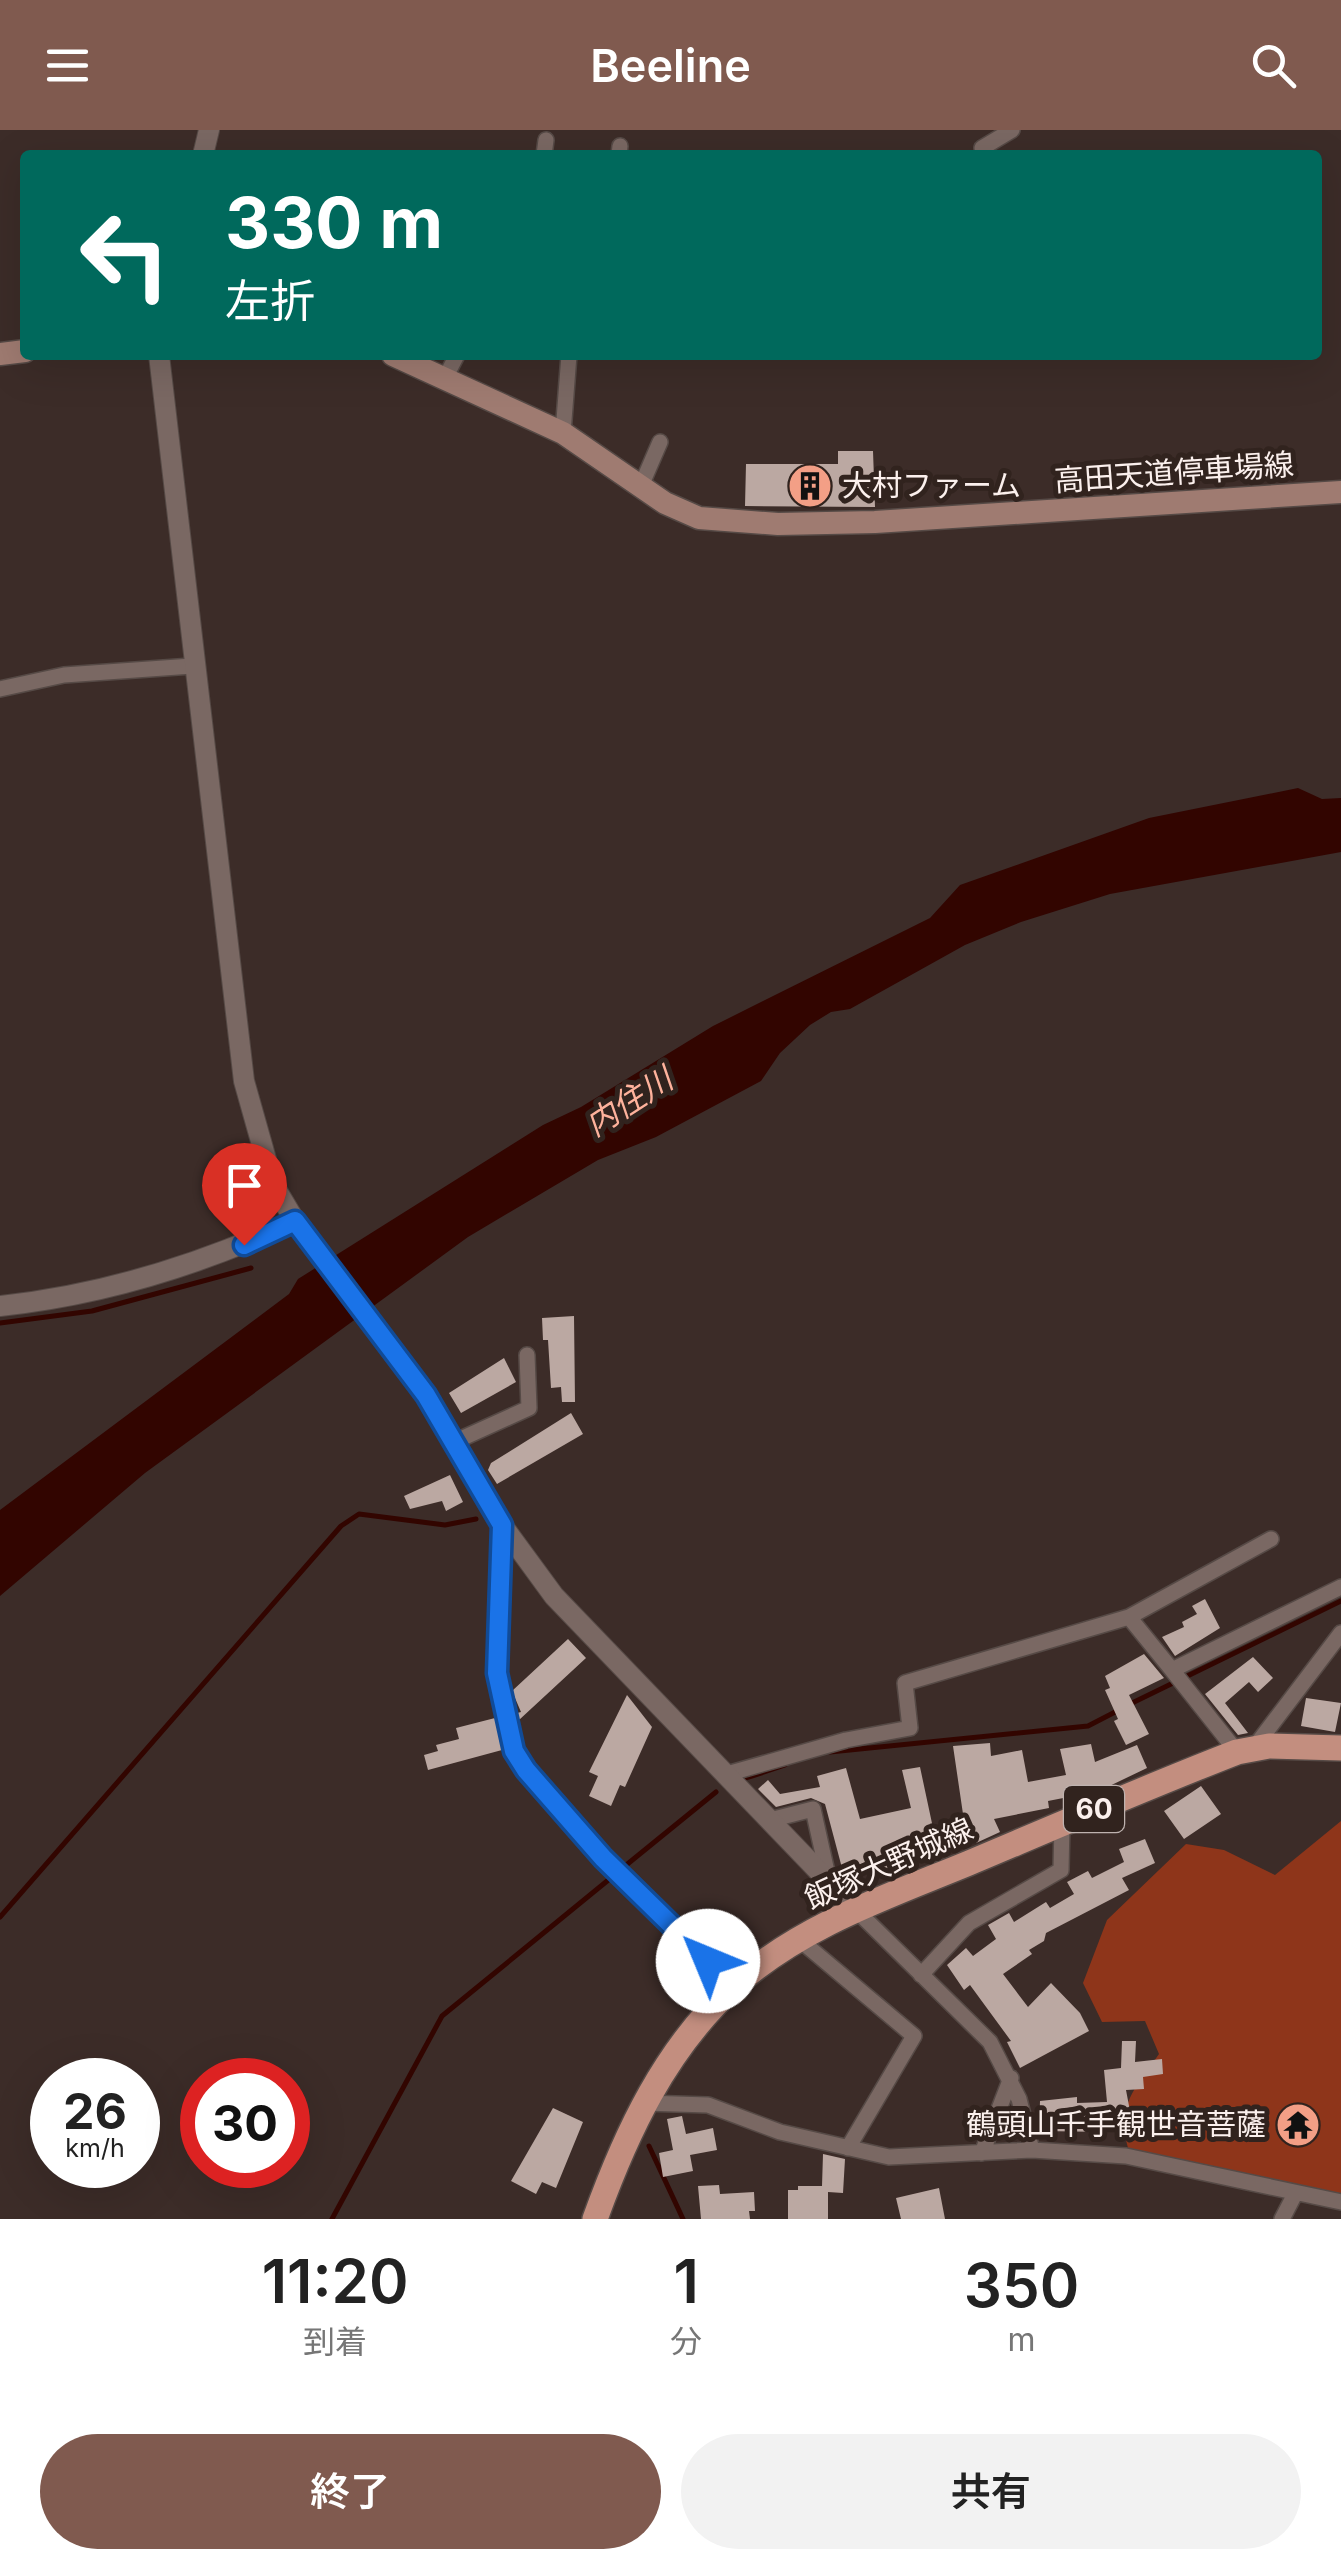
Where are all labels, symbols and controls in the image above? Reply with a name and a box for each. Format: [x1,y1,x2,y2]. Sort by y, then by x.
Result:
icon: menu [40,38,95,93]
text: Beeline [590,38,751,93]
icon: search [1246,38,1301,93]
text: 330 m [225,180,443,265]
icon: left [60,190,190,320]
text: 左折 [225,273,315,328]
street label: 高田天道停車場線 [1053,446,1295,498]
building icon: 大村ファーム [787,463,833,509]
place label: 大村ファーム [842,467,1021,503]
water label: 内住川 [578,1057,682,1144]
pin [202,1143,287,1246]
icon: arrive [217,1158,272,1213]
road number: 60 [1064,1786,1124,1832]
street label: 飯塚大野城線 [799,1810,978,1916]
position arrow [656,1909,760,2013]
speed limit sign: 30 [180,2058,310,2188]
text: 26 [63,2081,127,2141]
temple icon: 鶴頭山千手観世音菩薩 [1275,2102,1321,2148]
place label: 鶴頭山千手観世音菩薩 [966,2106,1266,2142]
text: km/h [65,2133,125,2163]
text: 11:20 [262,2245,409,2317]
text: 1 [673,2245,699,2317]
text: 350 [964,2249,1079,2321]
text: m [1008,2320,1036,2359]
text: 到着 [303,2322,367,2361]
text: 分 [670,2322,702,2361]
button: 終了 [40,2434,661,2549]
button: 共有 [681,2434,1301,2549]

